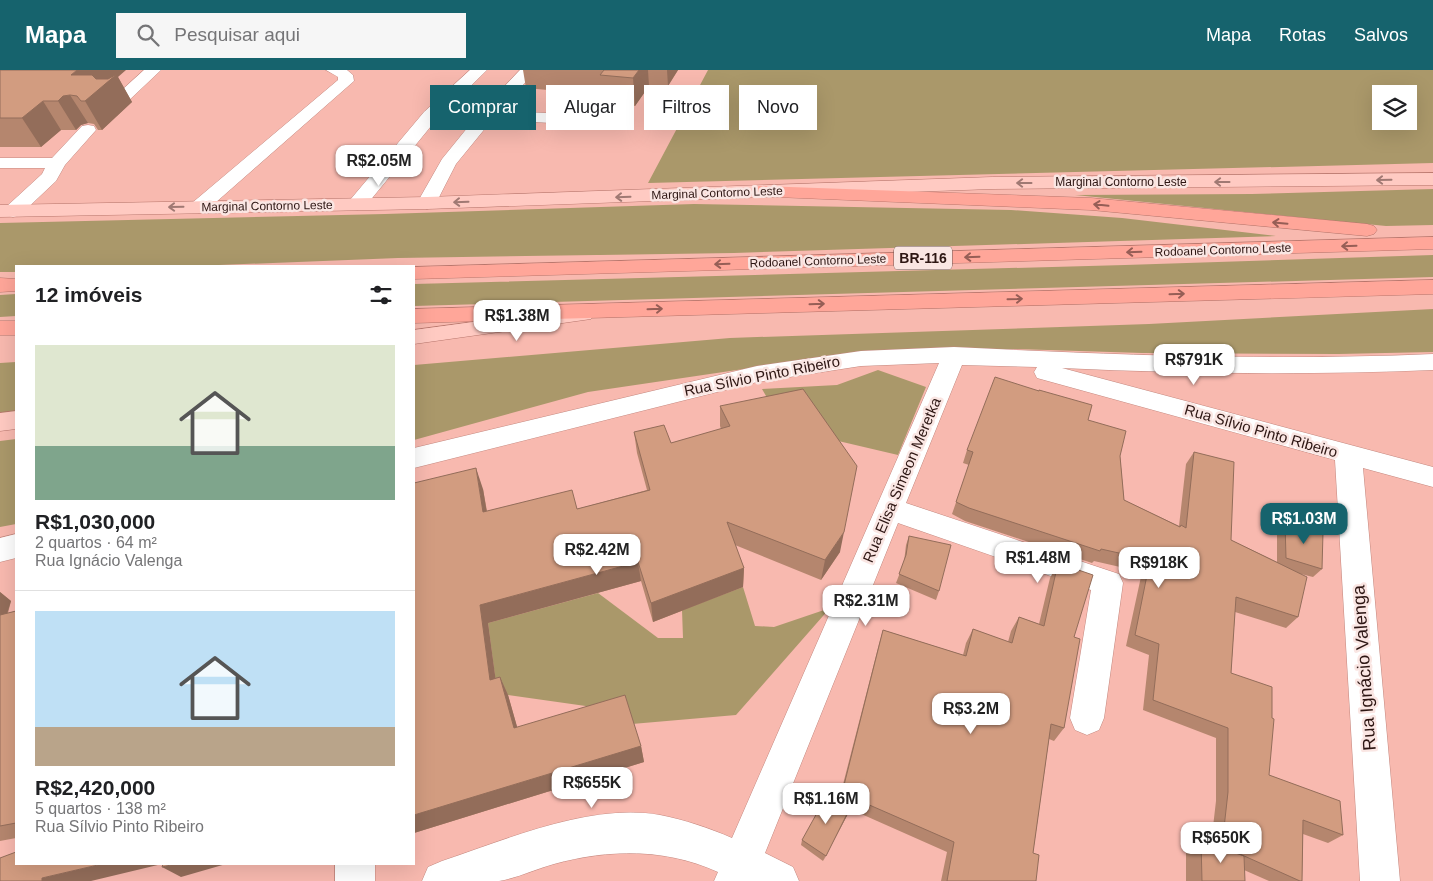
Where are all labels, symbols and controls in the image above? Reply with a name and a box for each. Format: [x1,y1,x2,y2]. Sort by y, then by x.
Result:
search box [116,13,466,58]
text: Mapa [25,21,86,48]
icon: search [134,21,162,49]
text: Pesquisar aqui [174,24,300,45]
text: Mapa [1206,25,1251,45]
text: Rotas [1279,25,1326,45]
text: Salvos [1354,25,1408,45]
chip: Comprar [430,85,536,130]
chip: Alugar [546,85,634,130]
chip: Filtros [644,85,729,130]
chip: Novo [739,85,817,130]
map controls [1372,85,1417,130]
button: layers [1372,85,1417,130]
pin: R$2.05M [333,144,425,187]
text: R$2.05M [347,152,411,169]
street label: Marginal Contorno Leste [1055,175,1187,189]
one-way arrow [1377,175,1393,184]
one-way arrow [1214,177,1230,187]
one-way arrow [1017,178,1033,188]
street label: Marginal Contorno Leste [651,184,783,202]
one-way arrow [615,192,631,201]
one-way arrow [453,197,469,206]
street label: Marginal Contorno Leste [201,198,333,214]
one-way arrow [1093,200,1109,209]
one-way arrow [168,202,184,212]
one-way arrow [1272,218,1288,227]
street label: Rodoanel Contorno Leste [1154,241,1292,259]
one-way arrow [1342,241,1358,251]
road number: BR-116 [894,247,952,270]
one-way arrow [1127,247,1143,257]
street label: Rodoanel Contorno Leste [749,252,887,270]
one-way arrow [964,252,980,262]
one-way arrow [714,259,730,269]
icon: filters [367,281,395,309]
text: 12 imóveis [35,283,142,306]
one-way arrow [1168,289,1185,299]
one-way arrow [1006,294,1022,304]
pin: R$1.38M [471,300,563,342]
one-way arrow [809,300,825,309]
one-way arrow [646,304,663,314]
text: R$1.38M [485,307,549,324]
pin: R$791K [1153,344,1235,386]
text: R$791K [1165,351,1223,368]
street label: Rua Sílvio Pinto Ribeiro [683,352,841,399]
icon: home [170,378,260,468]
street label: Rua Elisa Simeon Meretka [859,394,944,565]
street label: Rua Sílvio Pinto Ribeiro [1183,401,1340,461]
pin: R$1.03M [1258,502,1350,545]
text: R$1,030,000 [35,510,155,533]
text: R$1.03M [1272,510,1336,527]
text: 2 quartos · 64 m² [35,534,157,551]
pin: R$2.42M [551,534,643,576]
text: R$2.42M [565,541,629,558]
pin: R$1.48M [992,542,1084,584]
pin: R$918K [1118,546,1200,589]
text: R$1.48M [1006,549,1070,566]
text: Rua Ignácio Valenga [35,552,182,569]
text: R$918K [1130,554,1188,571]
pin: R$2.31M [820,584,912,627]
street label: Rua Ignácio Valenga [1348,584,1380,751]
text: R$2.31M [834,592,898,609]
icon: home [170,643,260,733]
pin: R$3.2M [930,692,1012,735]
text: R$3.2M [943,700,999,717]
pin: R$655K [551,766,633,809]
text: R$655K [563,774,621,791]
text: R$2,420,000 [35,776,155,799]
pin: R$1.16M [780,782,872,825]
text: R$1.16M [794,790,858,807]
text: 5 quartos · 138 m² [35,800,166,817]
text: Rua Sílvio Pinto Ribeiro [35,818,204,835]
pin: R$650K [1180,822,1262,864]
text: R$650K [1192,829,1250,846]

